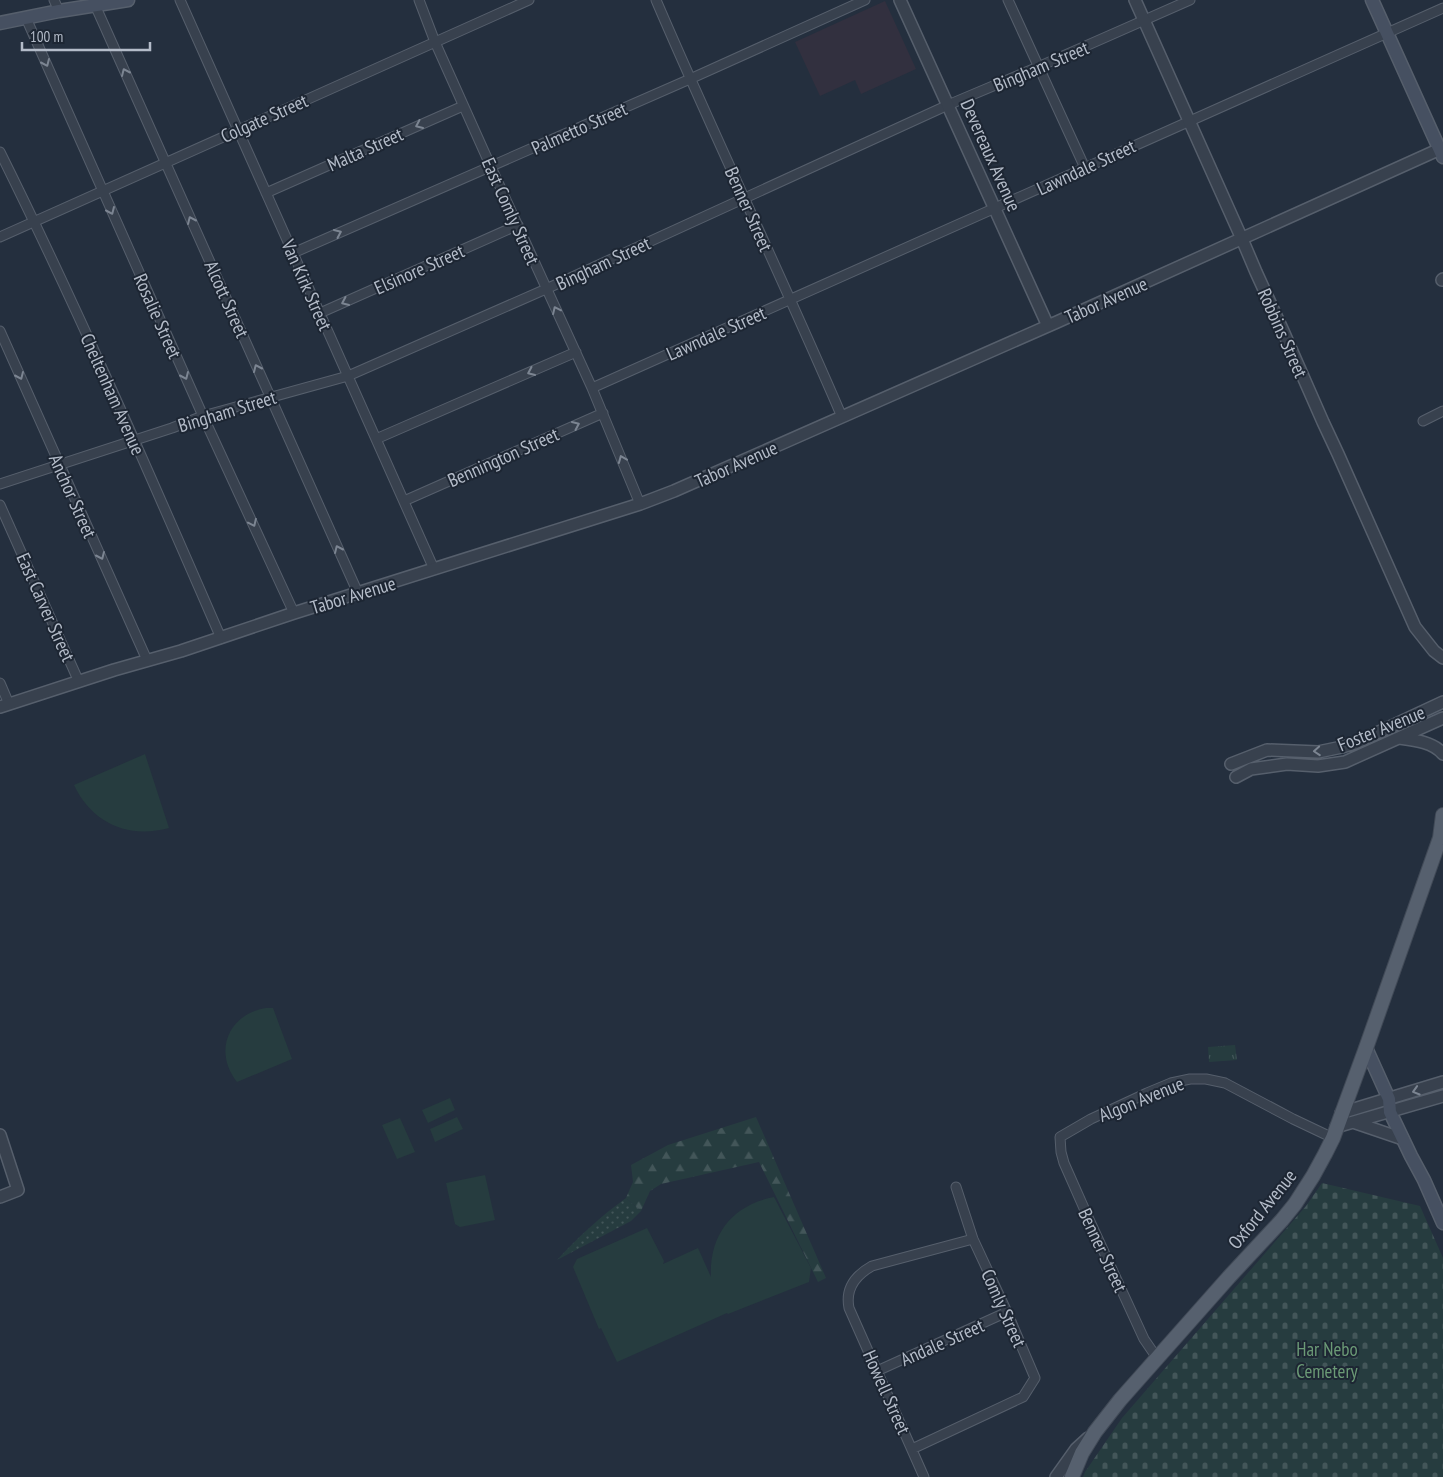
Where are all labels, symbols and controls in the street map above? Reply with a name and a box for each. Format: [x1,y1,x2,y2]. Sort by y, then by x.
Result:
scale bar [22,20,150,52]
text: 100 m [30,27,63,46]
street label: Bingham Street [990,35,1093,97]
one-way arrow [39,58,50,67]
one-way arrow [121,68,131,77]
street label: Colgate Street [217,88,312,148]
street label: Devereaux Avenue [956,95,1027,215]
street label: Palmetto Street [527,96,631,160]
one-way arrow [415,119,424,130]
street label: Malta Street [323,121,407,176]
street label: Lawndale Street [1033,133,1140,200]
street label: East Comly Street [477,154,546,269]
street label: Benner Street [720,163,779,256]
one-way arrow [105,206,116,215]
one-way arrow [187,216,198,225]
one-way arrow [333,229,342,240]
street label: Bingham Street [552,230,655,295]
street label: Van Kirk Street [276,235,338,335]
street label: Elsinore Street [370,238,468,300]
street label: Alcott Street [199,257,255,342]
street label: Rosalie Street [129,270,188,363]
street label: Tabor Avenue [1061,271,1151,329]
street label: Robbins Street [1253,285,1314,382]
one-way arrow [341,295,350,306]
street label: Lawndale Street [663,300,770,366]
one-way arrow [552,306,562,315]
street label: Cheltenham Avenue [75,330,151,459]
one-way arrow [253,364,264,373]
one-way arrow [527,365,536,376]
one-way arrow [13,371,24,380]
one-way arrow [178,371,189,380]
street label: Bingham Street [175,384,280,437]
one-way arrow [571,420,580,431]
street label: Bennington Street [444,421,563,492]
street label: Tabor Avenue [691,435,781,493]
street label: Anchor Street [44,450,102,542]
one-way arrow [617,455,628,464]
one-way arrow [246,518,257,527]
one-way arrow [333,545,344,554]
street label: East Carver Street [11,549,81,666]
one-way arrow [94,551,105,560]
street label: Tabor Avenue [308,571,399,619]
street label: Foster Avenue [1334,700,1428,756]
one-way arrow [1312,745,1320,756]
street label: Algon Avenue [1095,1071,1187,1127]
one-way arrow [1412,1085,1421,1095]
street label: Oxford Avenue [1223,1164,1302,1254]
street label: Benner Street [1073,1204,1133,1297]
street label: Comly Street [976,1265,1032,1352]
street label: Andale Street [897,1313,988,1371]
park label: Har Nebo Cemetery [1296,1337,1359,1383]
street label: Howell Street [858,1346,916,1438]

